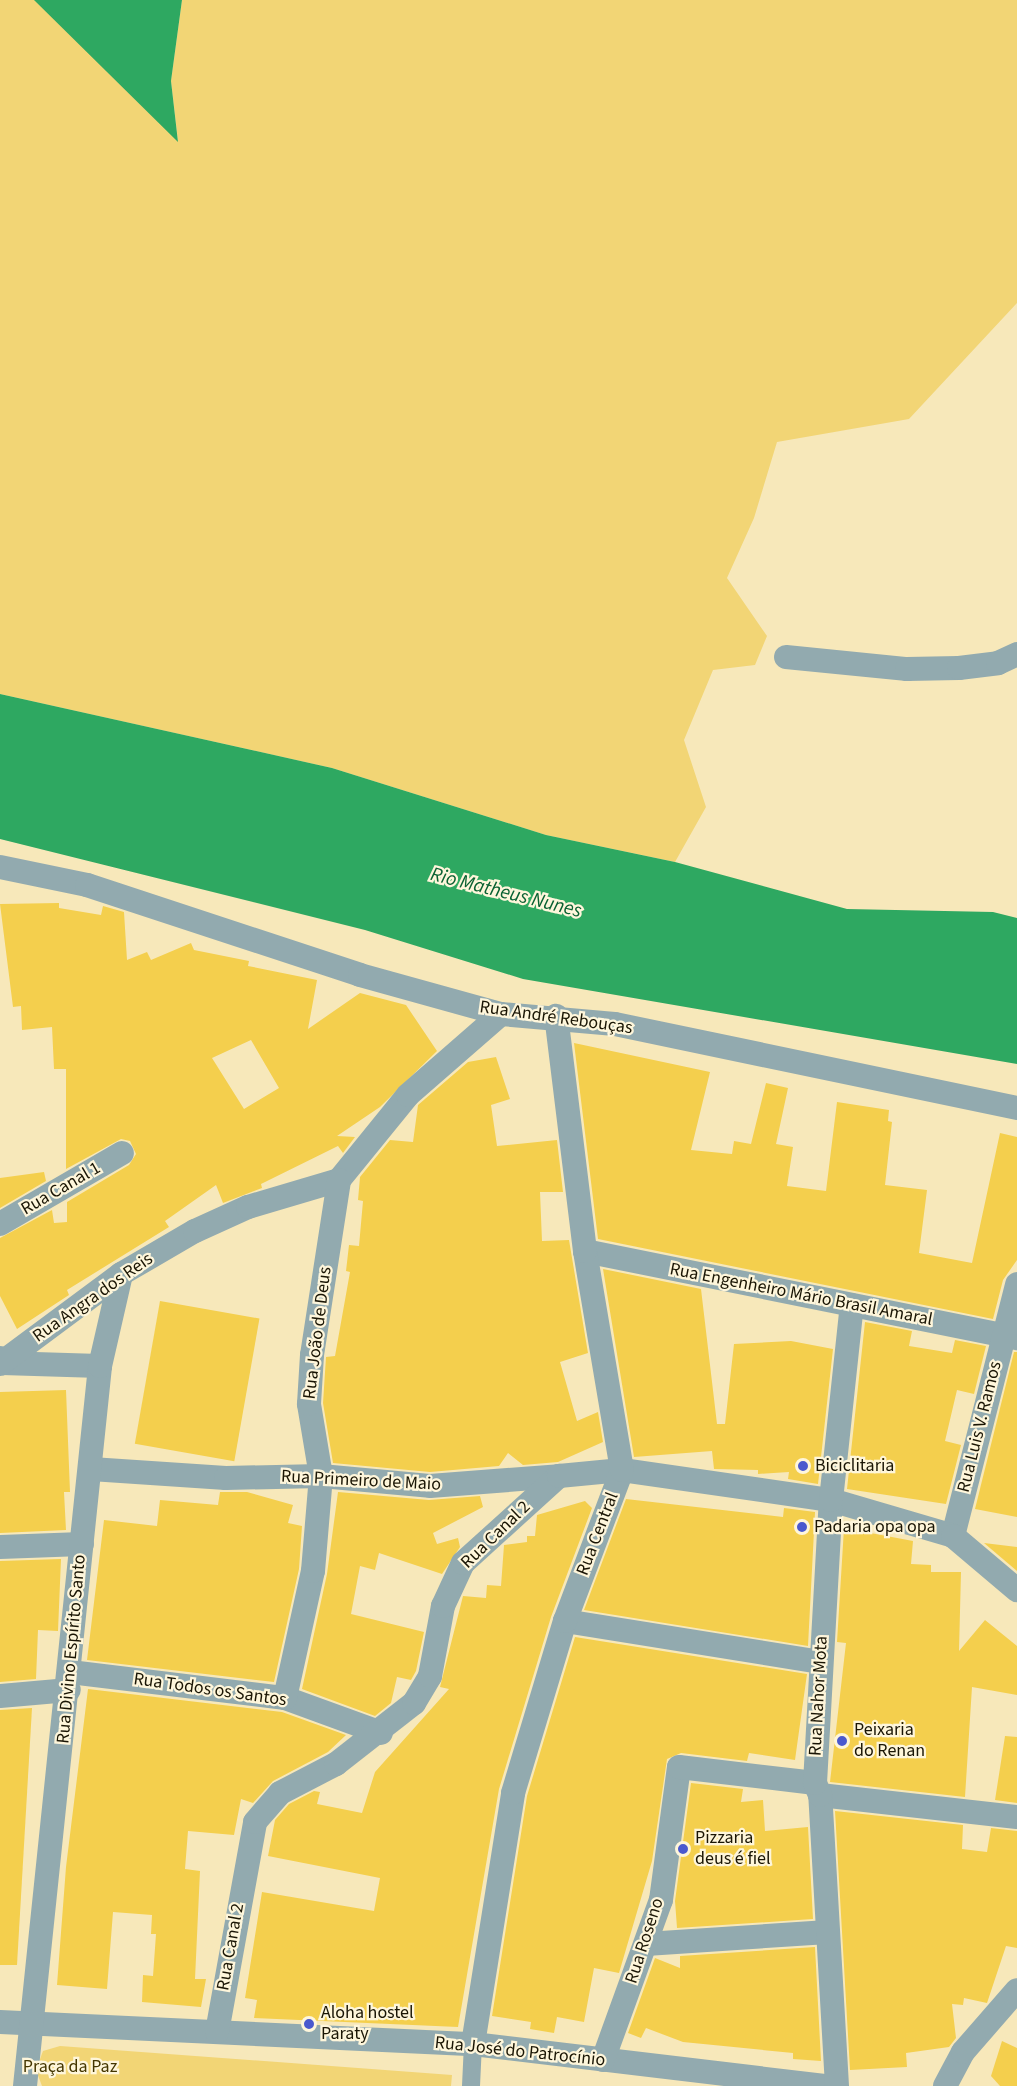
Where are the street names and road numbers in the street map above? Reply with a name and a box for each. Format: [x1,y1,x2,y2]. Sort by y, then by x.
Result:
street label: Rua André Rebouças [478,997,634,1039]
street label: Rua Canal 1 [17,1158,105,1220]
street label: Rua Angra dos Reis [29,1249,157,1347]
street label: Rua Engenheiro Mário Brasil Amaral [668,1259,934,1331]
street label: Rua João de Deus [299,1266,337,1400]
street label: Rua Luis V. Ramos [953,1359,1007,1495]
street label: Rua Primeiro de Maio [280,1466,442,1496]
street label: Rua Central [572,1489,624,1579]
street label: Rua Canal 2 [457,1497,535,1573]
street label: Rua Divino Espírito Santo [53,1554,91,1744]
street label: Rua Nahor Mota [805,1635,833,1757]
street label: Rua Todos os Santos [132,1669,288,1711]
street label: Rua Roseno [621,1896,669,1986]
street label: Rua Canal 2 [213,1902,249,1992]
street label: Rua José do Patrocínio [434,2032,606,2072]

